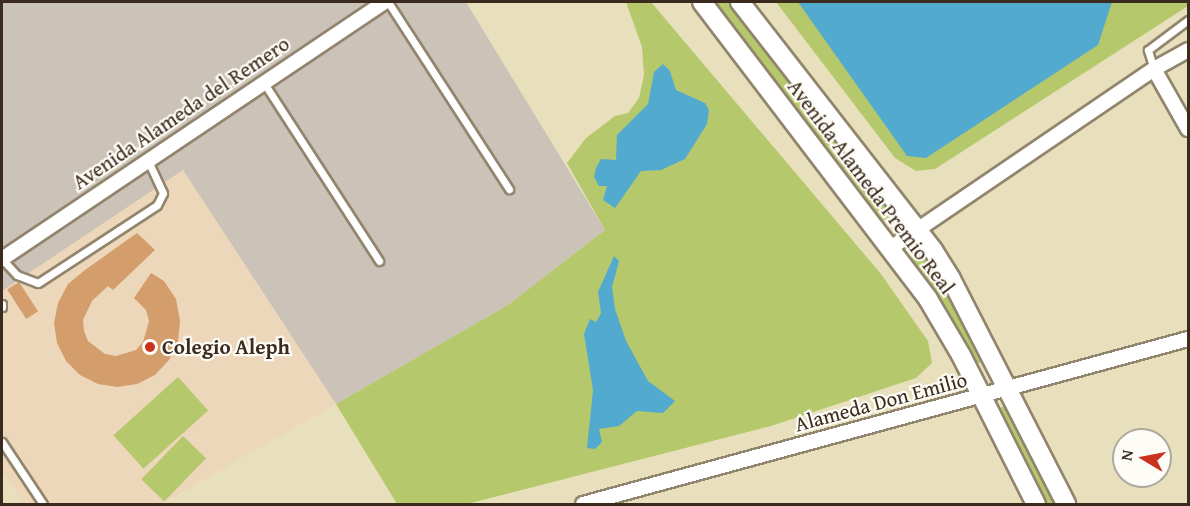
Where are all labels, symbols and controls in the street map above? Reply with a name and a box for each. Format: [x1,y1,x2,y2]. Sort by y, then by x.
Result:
street label: Avenida Alameda del Remero [68,31,294,195]
street label: Avenida Alameda Premio Real [782,75,960,299]
place label: Colegio Aleph [162,334,290,360]
marker: Colegio Aleph [143,340,157,354]
street label: Alameda Don Emilio [792,367,970,437]
north arrow [1112,428,1172,488]
text: N [1113,448,1139,463]

